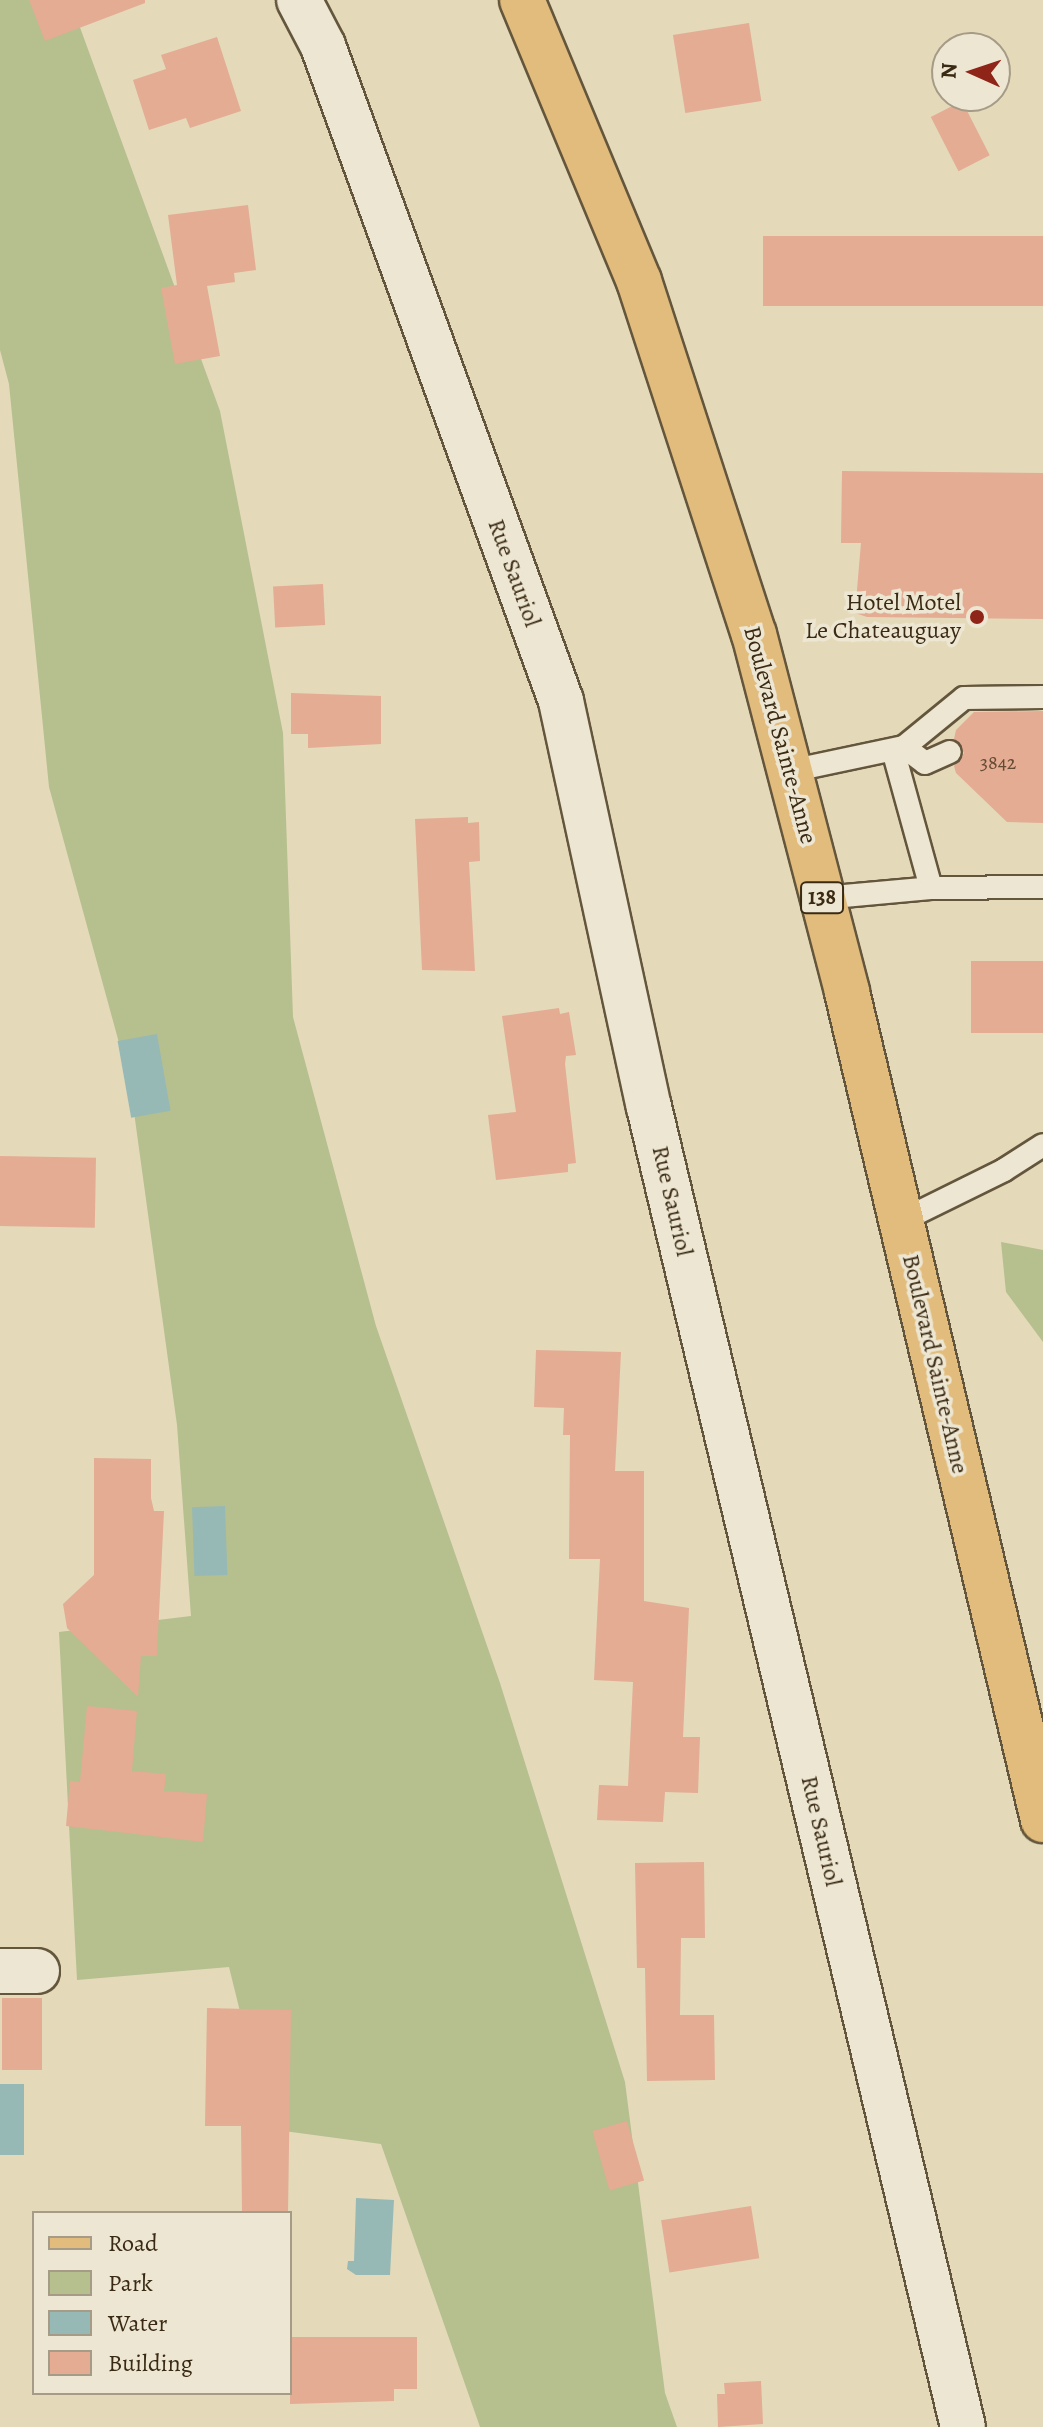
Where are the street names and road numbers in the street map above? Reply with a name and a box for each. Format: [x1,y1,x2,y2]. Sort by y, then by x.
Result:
street label: Rue Sauriol [481,515,547,631]
street label: Boulevard Sainte-Anne [737,623,823,847]
road number: 138 [800,880,844,916]
street label: Rue Sauriol [645,1143,699,1259]
street label: Boulevard Sainte-Anne [896,1252,974,1476]
street label: Rue Sauriol [794,1773,848,1889]

